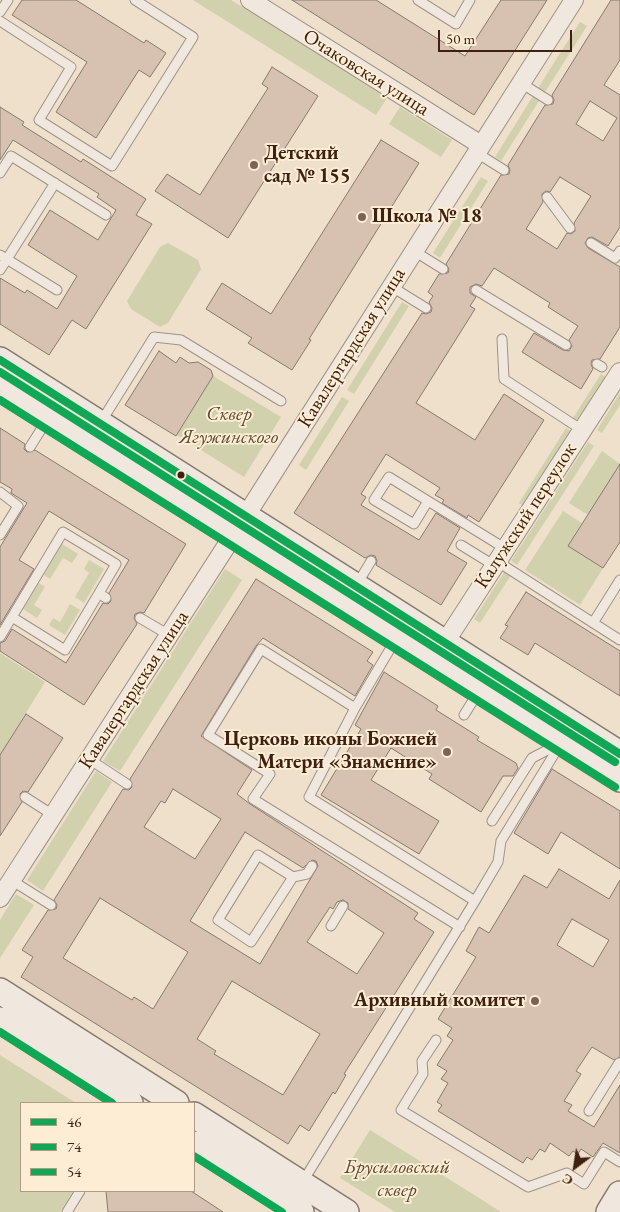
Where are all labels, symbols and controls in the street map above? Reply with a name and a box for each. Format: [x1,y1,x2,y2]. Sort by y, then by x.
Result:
scale bar [440,20,574,52]
street label: Очаковская улица [298,25,434,121]
text: 50 m [446,29,475,48]
place label: Детский сад № 155 [264,142,350,189]
marker: Детский сад № 155 [248,159,260,171]
place label: Школа № 18 [372,205,482,229]
marker: Школа № 18 [356,211,368,223]
street label: Кавалергардская улица [293,264,411,432]
park label: Сквер Ягужинского [180,403,278,450]
street label: Калужский переулок [470,439,582,593]
unlabelled marker [176,470,186,480]
street label: Кавалергардская улица [74,606,194,774]
place label: Церковь иконы Божией Матери «Знамение» [224,728,437,775]
marker: Церковь иконы Божией Матери «Знамение» [441,746,453,758]
place label: Архивный комитет [354,989,525,1013]
marker: Архивный комитет [529,995,541,1007]
legend [20,1102,195,1192]
text: 46 [67,1112,81,1131]
text: 74 [67,1137,81,1156]
north arrow [550,1142,600,1192]
park label: Брусиловский сквер [344,1156,450,1203]
text: 54 [67,1162,81,1181]
text: С [558,1170,576,1190]

